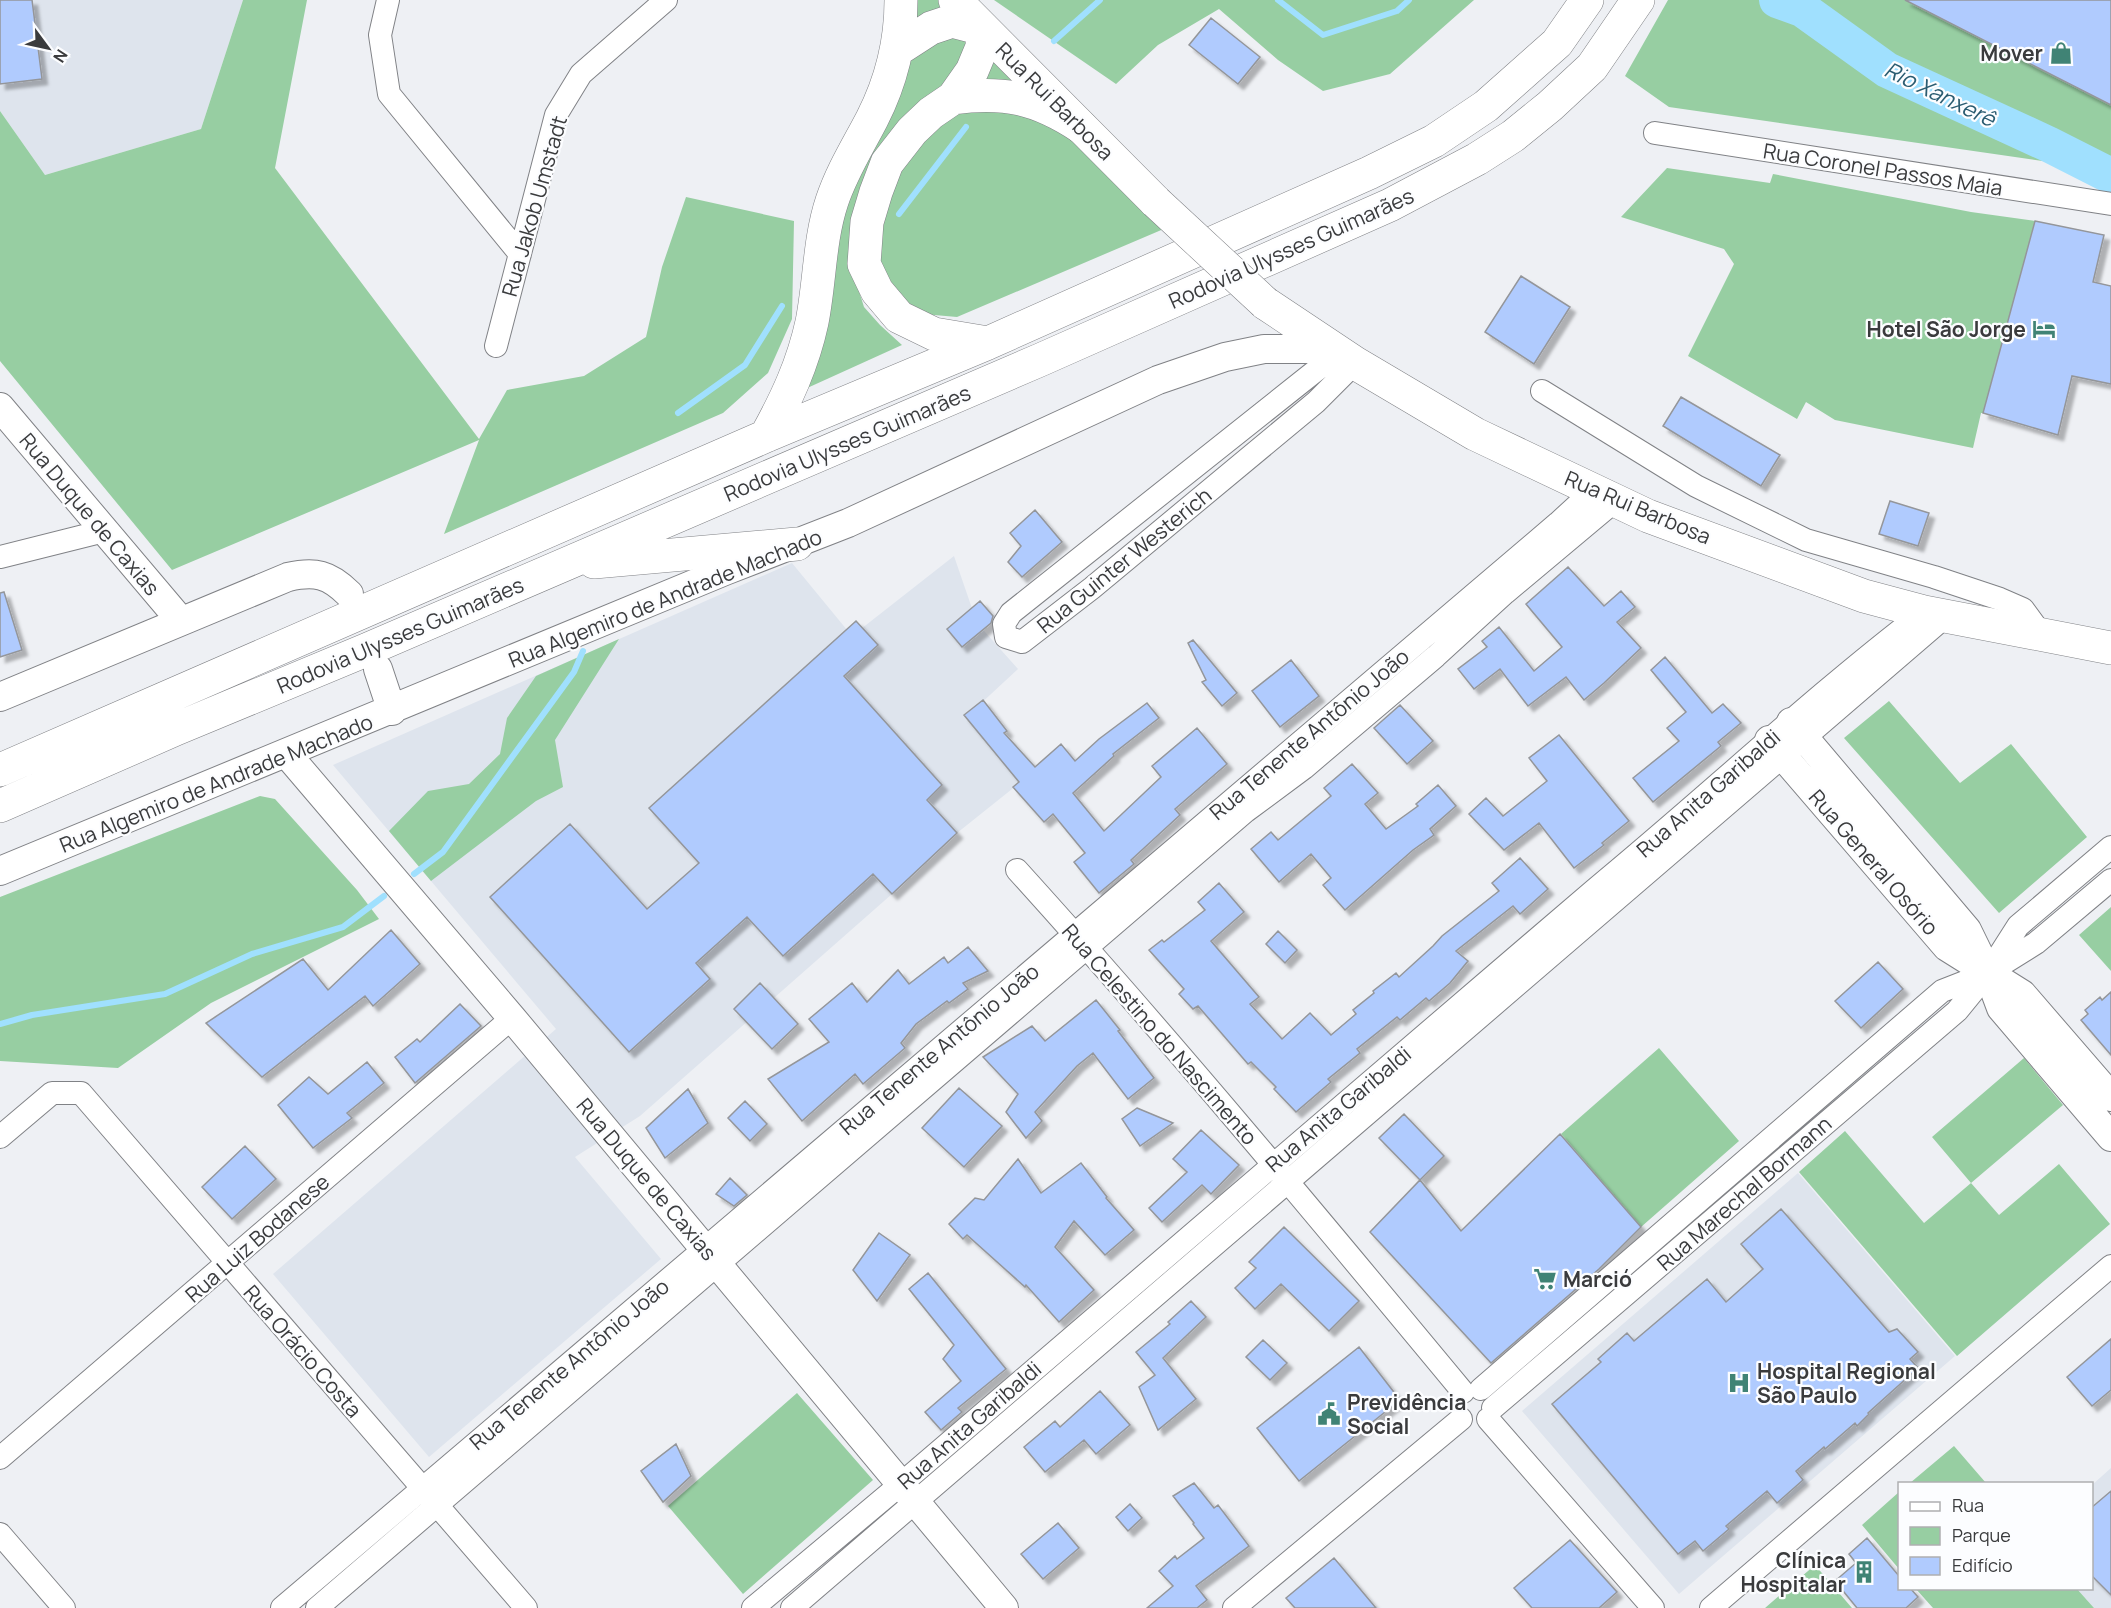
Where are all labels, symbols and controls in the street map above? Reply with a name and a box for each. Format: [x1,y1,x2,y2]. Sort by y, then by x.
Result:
north arrow [18,18,78,78]
street label: Rua Rui Barbosa [990,36,1120,166]
place label: Mover [1980,39,2043,67]
shop icon: Mover [2048,40,2074,66]
text: N [48,45,73,67]
water label: Rio Xanxerê [1880,54,2001,134]
street label: Rua Jakob Umstadt [495,112,573,300]
street label: Rua Coronel Passos Maia [1761,136,2005,202]
street label: Rodovia Ulysses Guimarães [1164,181,1418,315]
place label: Hotel São Jorge [1867,315,2026,343]
hotel icon: Hotel São Jorge [2031,316,2057,342]
street label: Rodovia Ulysses Guimarães [719,378,975,508]
street label: Rua Duque de Caxias [14,427,166,601]
street label: Rua Rui Barbosa [1561,464,1715,550]
street label: Rua Guinter Westerich [1031,481,1217,639]
street label: Rua Algemiro de Andrade Machado [504,522,826,674]
street label: Rodovia Ulysses Guimarães [272,570,528,700]
street label: Rua Tenente Antônio João [1203,642,1415,826]
street label: Rua Algemiro de Andrade Machado [55,707,377,859]
street label: Rua Anita Garibaldi [1630,723,1786,863]
street label: Rua General Osório [1803,783,1945,941]
street label: Rua Celestino do Nascimento [1056,918,1264,1150]
street label: Rua Tenente Antônio João [833,957,1045,1141]
street label: Rua Anita Garibaldi [1259,1040,1417,1178]
street label: Rua Duque de Caxias [571,1092,723,1266]
street label: Rua Marechal Bormann [1651,1109,1837,1277]
street label: Rua Luiz Bodanese [179,1168,335,1308]
place label: Marció [1563,1265,1632,1293]
supermarket icon: Marció [1532,1266,1558,1292]
street label: Rua Tenente Antônio João [463,1272,675,1456]
street label: Rua Orácio Costa [238,1279,368,1423]
street label: Rua Anita Garibaldi [891,1355,1047,1495]
place label: Hospital Regional São Paulo [1757,1357,1936,1409]
hospital icon: Hospital Regional São Paulo [1726,1370,1752,1396]
place label: Previdência Social [1347,1388,1466,1440]
public building icon: Previdência Social [1316,1401,1342,1427]
legend [1898,1482,2093,1590]
text: Rua [1952,1493,1984,1517]
text: Parque [1952,1523,2011,1547]
place label: Clínica Hospitalar [1740,1546,1846,1598]
text: Edifício [1952,1553,2013,1577]
building icon: Clínica Hospitalar [1851,1559,1877,1585]

